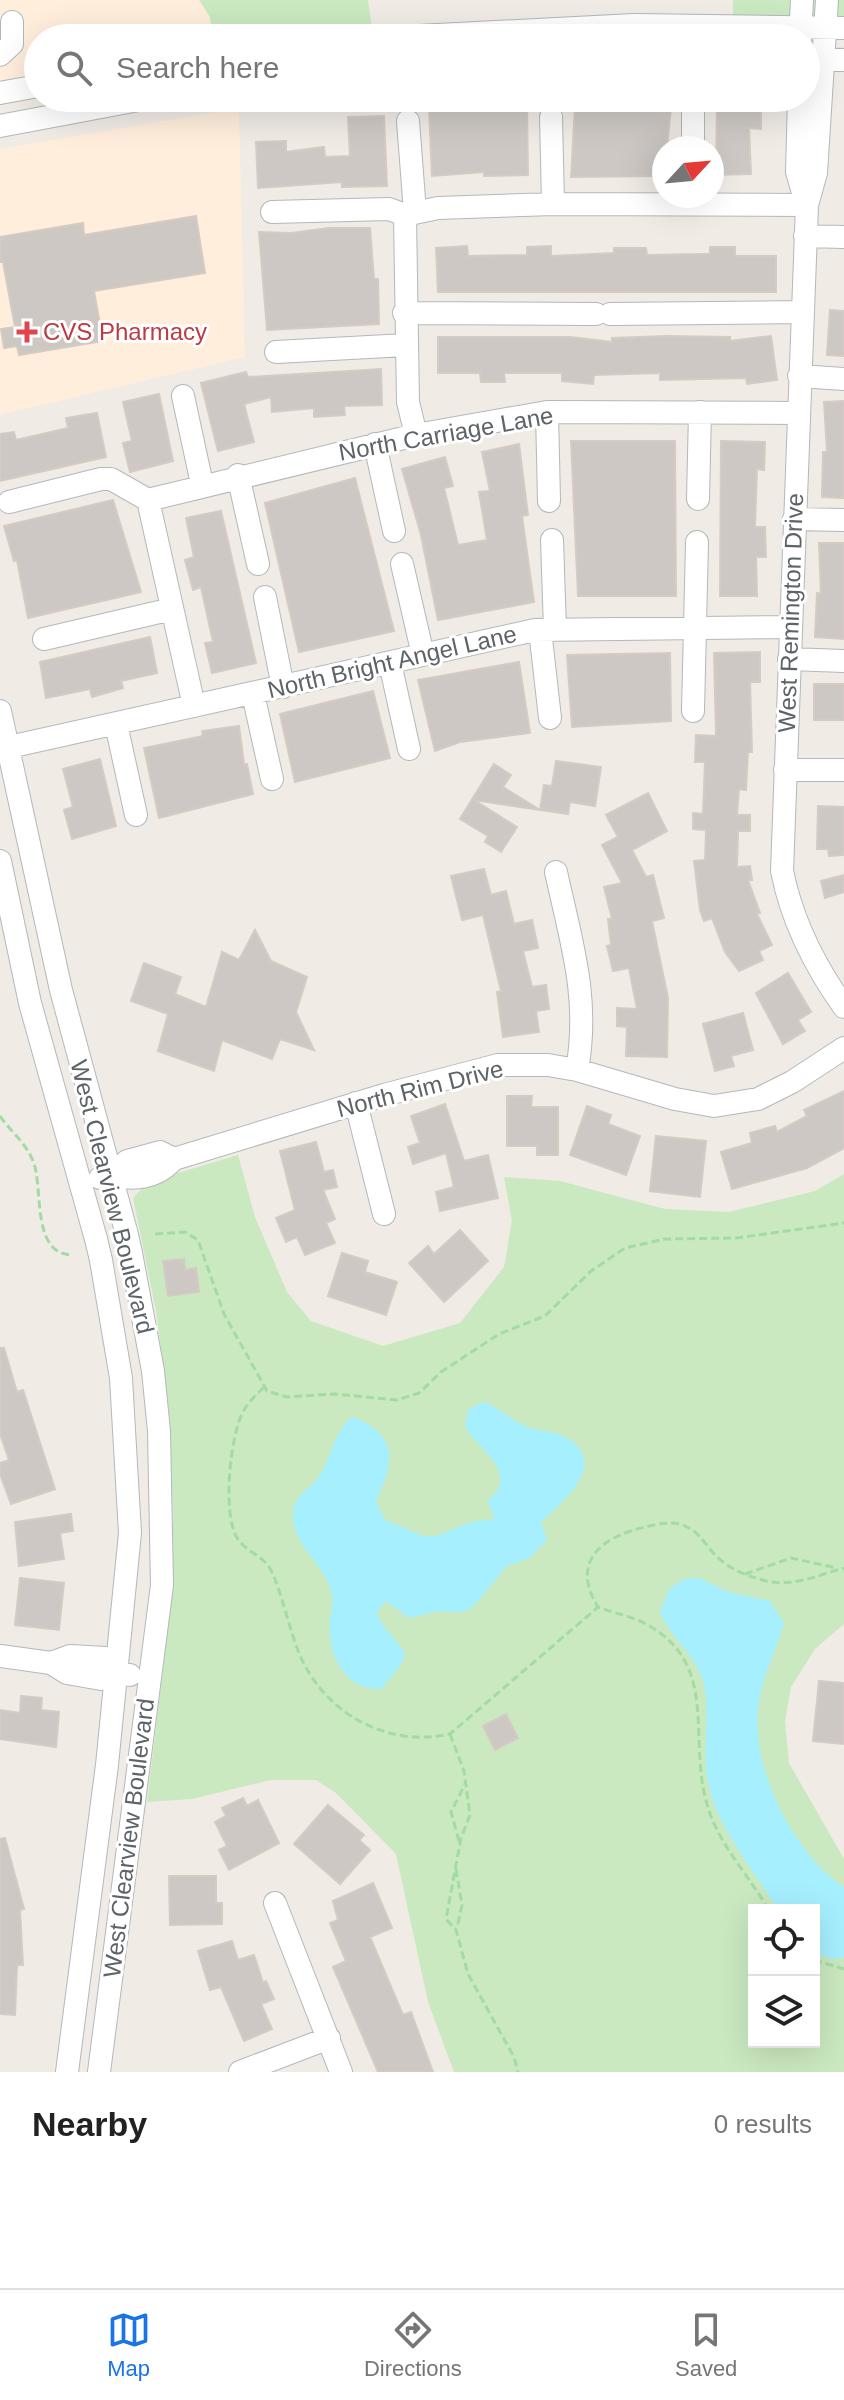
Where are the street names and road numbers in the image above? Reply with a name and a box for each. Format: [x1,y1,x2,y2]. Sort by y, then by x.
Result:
street label: North Carriage Lane [336,401,555,466]
street label: West Remington Drive [773,493,808,733]
street label: North Bright Angel Lane [265,620,519,703]
street label: North Rim Drive [334,1055,506,1122]
street label: West Clearview Boulevard [65,1057,160,1336]
street label: West Clearview Boulevard [98,1697,159,1979]

